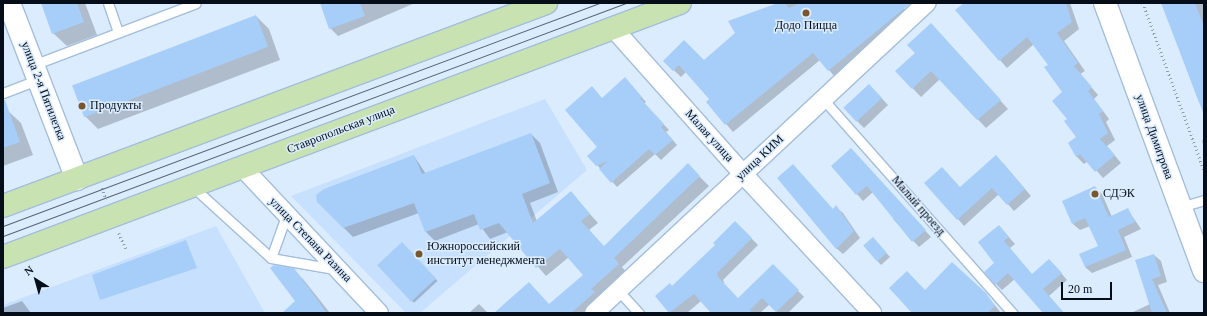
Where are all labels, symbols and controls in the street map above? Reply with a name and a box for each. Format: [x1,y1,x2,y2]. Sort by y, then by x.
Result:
marker: Додо Пицца [801,8,811,18]
place label: Додо Пицца [775,19,837,33]
street label: улица 2-я Пятилетка [18,40,68,142]
street label: улица Димитрова [1132,92,1176,182]
place label: Продукты [90,99,141,113]
marker: Продукты [77,101,87,111]
street label: Ставропольская улица [285,103,397,157]
street label: Малая улица [682,107,736,165]
street label: улица КИМ [733,132,787,184]
street label: Малый проезд [888,173,948,239]
place label: СДЭК [1103,187,1135,201]
marker: СДЭК [1090,189,1100,199]
street label: улица Степана Разина [266,195,354,285]
place label: Южнороссийский институт менеджмента [427,240,545,268]
marker: Южнороссийский институт менеджмента [414,249,424,259]
north arrow [16,260,56,300]
text: N [22,263,36,278]
scale bar [1063,274,1114,300]
text: 20 m [1068,282,1092,296]

